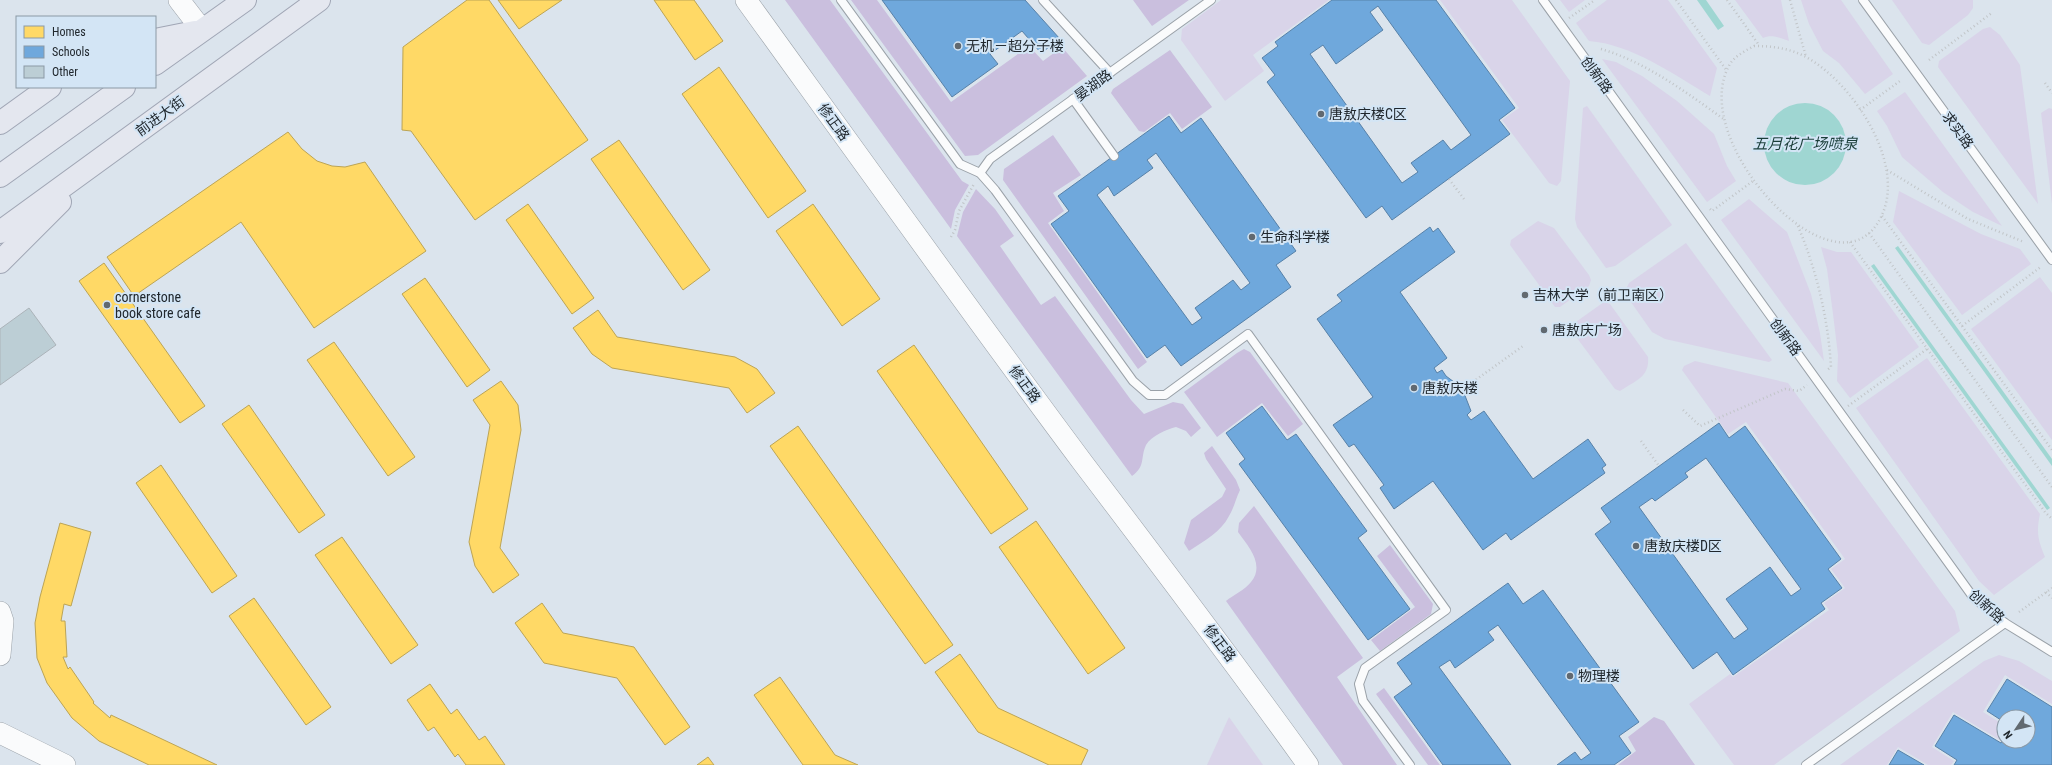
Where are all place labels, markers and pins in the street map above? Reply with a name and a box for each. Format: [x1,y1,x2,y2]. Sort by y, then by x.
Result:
place label: 无机－超分子楼 [966,38,1064,54]
marker: 无机－超分子楼 [953,41,963,51]
place label: 唐敖庆楼C区 [1329,106,1407,122]
marker: 唐敖庆楼C区 [1316,109,1326,119]
place label: 生命科学楼 [1260,229,1330,245]
marker: 生命科学楼 [1247,232,1257,242]
place label: 吉林大学（前卫南区） [1533,287,1673,303]
place label: cornerstone book store cafe [115,289,201,321]
marker: 吉林大学（前卫南区） [1520,290,1530,300]
marker: cornerstone book store cafe [102,300,112,310]
place label: 唐敖庆广场 [1552,322,1622,338]
marker: 唐敖庆广场 [1539,325,1549,335]
place label: 唐敖庆楼 [1422,380,1478,396]
marker: 唐敖庆楼 [1409,383,1419,393]
place label: 唐敖庆楼D区 [1644,538,1722,554]
marker: 唐敖庆楼D区 [1631,541,1641,551]
place label: 物理楼 [1578,668,1620,684]
marker: 物理楼 [1565,671,1575,681]

